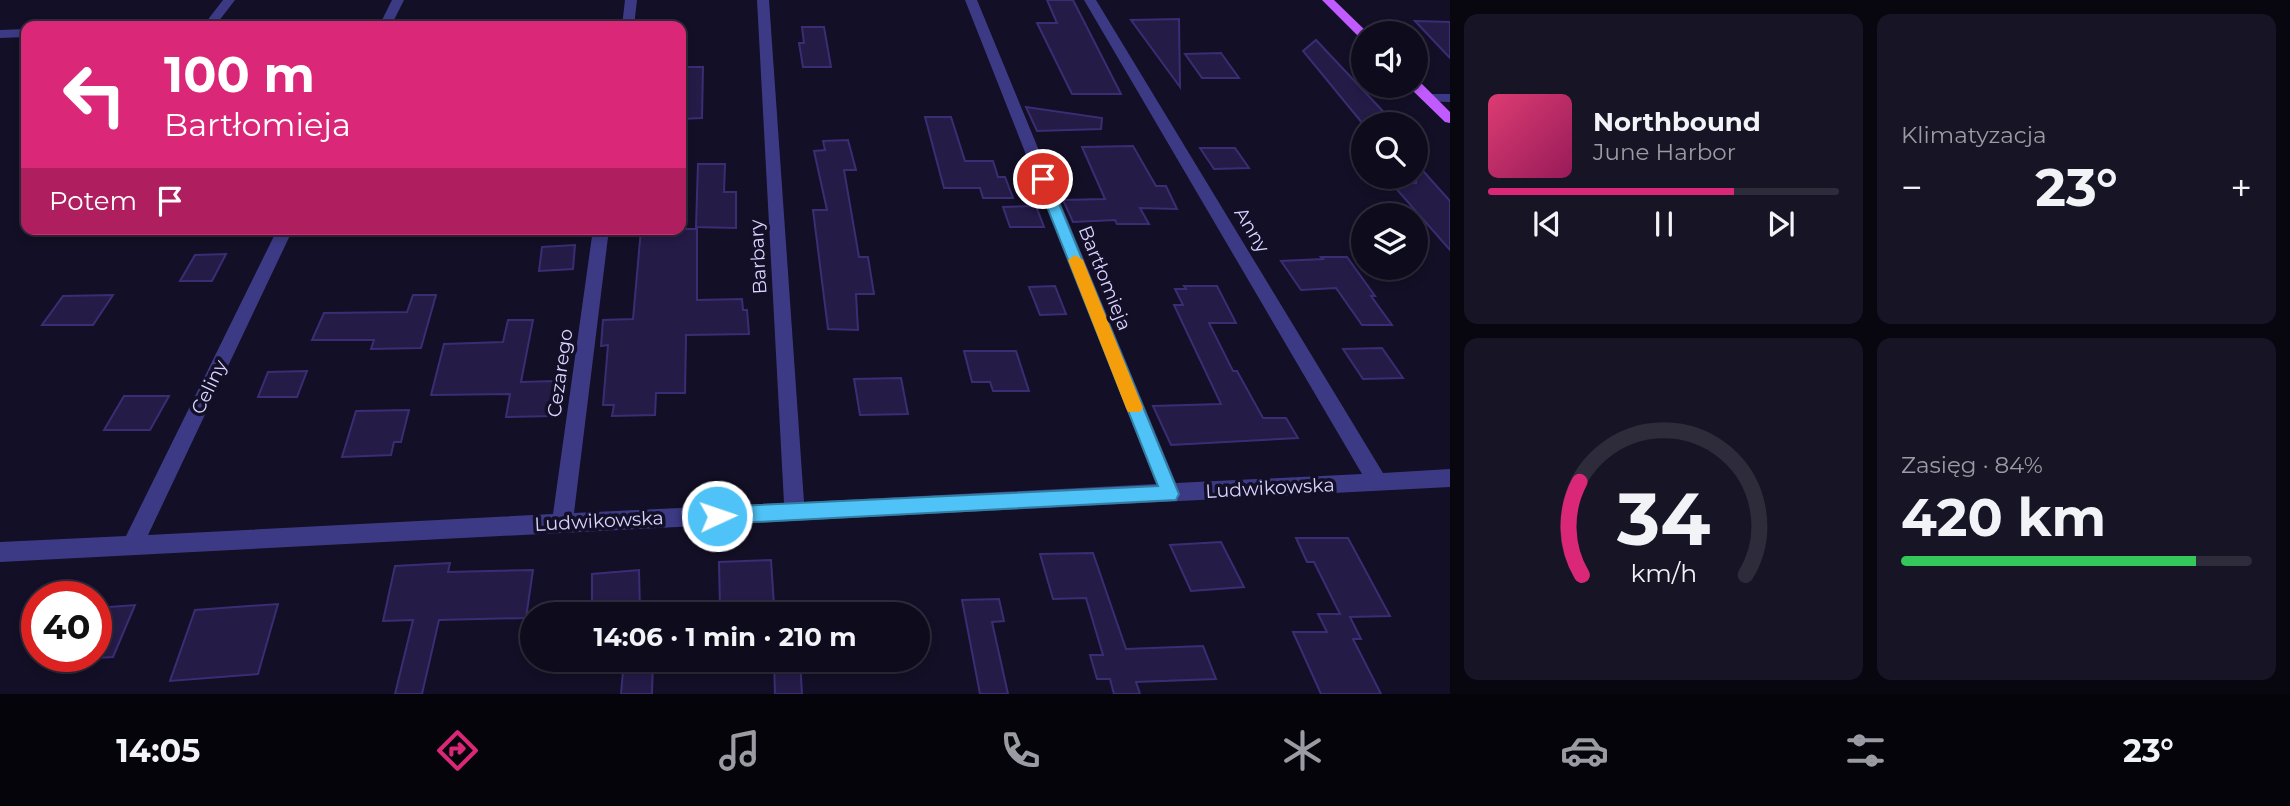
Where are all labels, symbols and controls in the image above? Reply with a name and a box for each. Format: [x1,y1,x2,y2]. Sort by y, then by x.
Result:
map controls [1351,21,1428,280]
button: sound [1351,21,1428,98]
text: 100 m [164,45,315,104]
icon: left [49,49,140,140]
text: Bartłomieja [164,105,351,144]
text: Northbound [1593,106,1761,138]
button: search [1351,112,1428,189]
text: Klimatyzacja [1901,121,2047,149]
text: June Harbor [1593,138,1736,166]
pin [1013,149,1073,209]
text: 23° [2035,156,2118,219]
icon: arrive [1024,160,1062,198]
text: − [1901,164,1923,211]
text: + [2230,164,2252,211]
icon: arrive [151,182,189,220]
text: Potem [49,185,137,217]
street label: Anny [1229,203,1275,258]
button: layers [1351,203,1428,280]
icon: previous [1528,205,1566,243]
icon: pause [1645,205,1683,243]
icon: next [1762,205,1800,243]
street label: Barbary [745,218,771,295]
street label: Bartłomieja [1074,222,1136,334]
street label: Cezarego [542,327,578,419]
street label: Celiny [186,355,232,418]
text: Zasięg · 84% [1901,451,2043,479]
street label: Ludwikowska [1205,473,1335,503]
text: 34 [1616,475,1710,563]
position arrow [680,479,754,553]
text: 420 km [1901,486,2106,549]
street label: Ludwikowska [534,506,664,536]
text: km/h [1630,558,1697,588]
speed limit sign: 40 [21,581,112,672]
text: 14:06 · 1 min · 210 m [594,621,856,653]
icon: directions [433,726,482,775]
icon: music [715,726,764,775]
icon: phone [996,726,1045,775]
icon: climate [1278,726,1327,775]
icon: car [1560,726,1609,775]
icon: filters [1841,726,1890,775]
text: 14:05 [116,731,200,770]
text: 23° [2123,731,2174,770]

